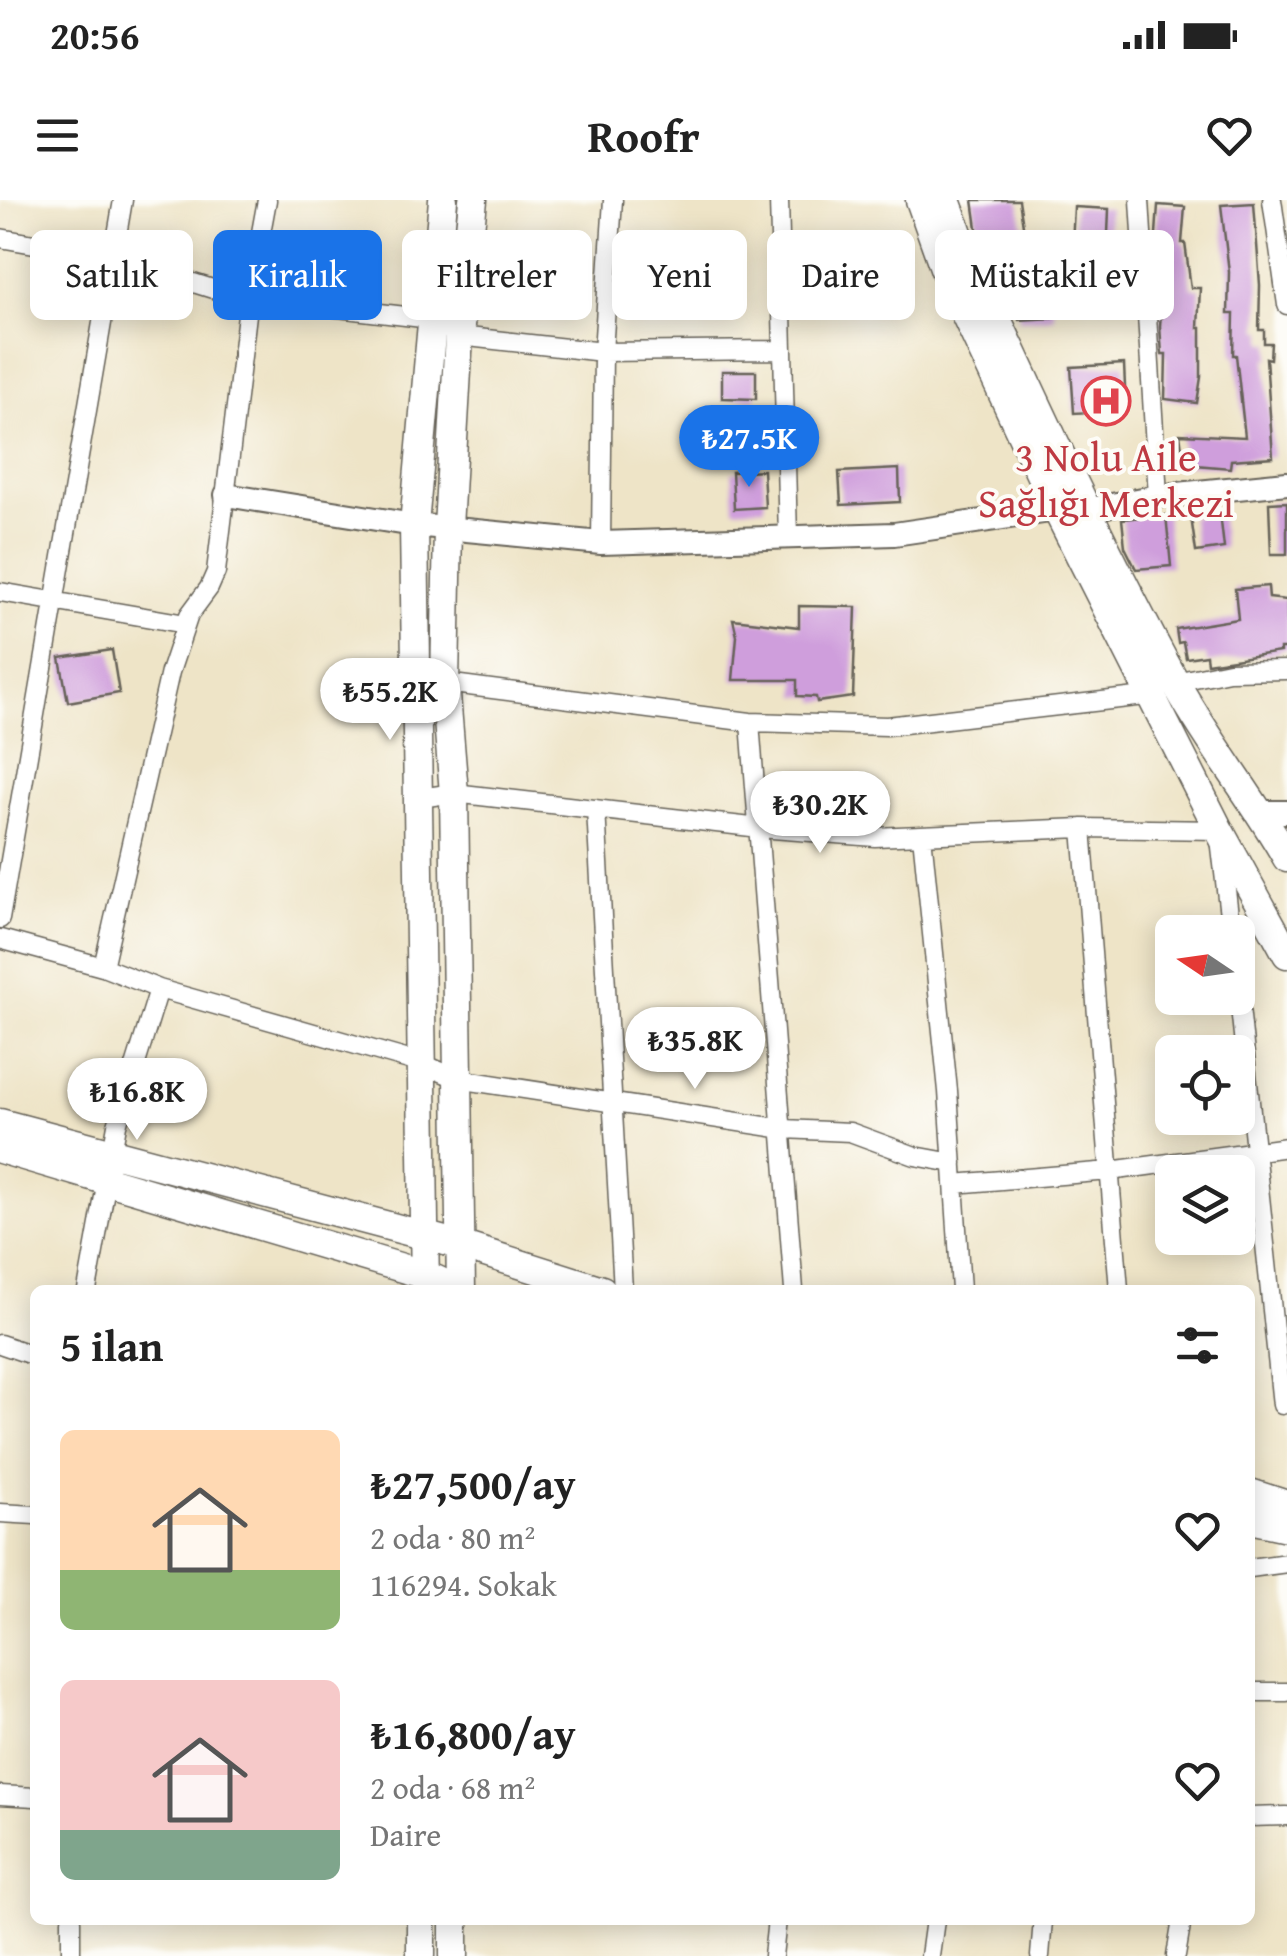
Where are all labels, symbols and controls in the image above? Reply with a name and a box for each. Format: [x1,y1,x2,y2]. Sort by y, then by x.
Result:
text: 20:56 [50,7,140,63]
text: Roofr [587,103,700,168]
icon: menu [30,108,85,163]
icon: heart [1202,108,1257,163]
chip: Satılık [30,230,193,320]
chip: Kiralık [213,230,382,320]
chip: Filtreler [402,230,592,320]
chip: Yeni [612,230,747,320]
chip: Daire [767,230,915,320]
chip: Müstakil ev [935,230,1174,320]
hospital icon: 3 Nolu Aile Sağlığı Merkezi [1080,375,1132,427]
pin: ₺27.5K [668,405,830,490]
text: ₺27.5K [701,414,797,461]
place label: 3 Nolu Aile Sağlığı Merkezi [978,427,1234,532]
pin: ₺55.2K [309,658,471,743]
text: ₺55.2K [342,667,438,714]
pin: ₺30.2K [739,771,901,856]
text: ₺30.2K [772,780,868,827]
north arrow [1155,915,1255,1015]
map controls [1155,915,1255,1255]
pin: ₺35.8K [614,1007,776,1092]
text: ₺35.8K [647,1016,743,1063]
button: locate [1155,1035,1255,1135]
pin: ₺16.8K [56,1058,218,1143]
text: ₺16.8K [89,1067,185,1114]
button: layers [1155,1155,1255,1255]
text: 5 ilan [60,1315,163,1376]
icon: filters [1170,1318,1225,1373]
text: ₺27,500/ay [370,1453,576,1514]
icon: home [140,1470,260,1590]
icon: heart [1170,1503,1225,1558]
text: 2 oda · 80 m² [370,1514,535,1561]
text: 116294. Sokak [370,1561,557,1608]
text: ₺16,800/ay [370,1703,576,1764]
icon: home [140,1720,260,1840]
icon: heart [1170,1753,1225,1808]
text: 2 oda · 68 m² [370,1764,535,1811]
text: Daire [370,1811,441,1858]

